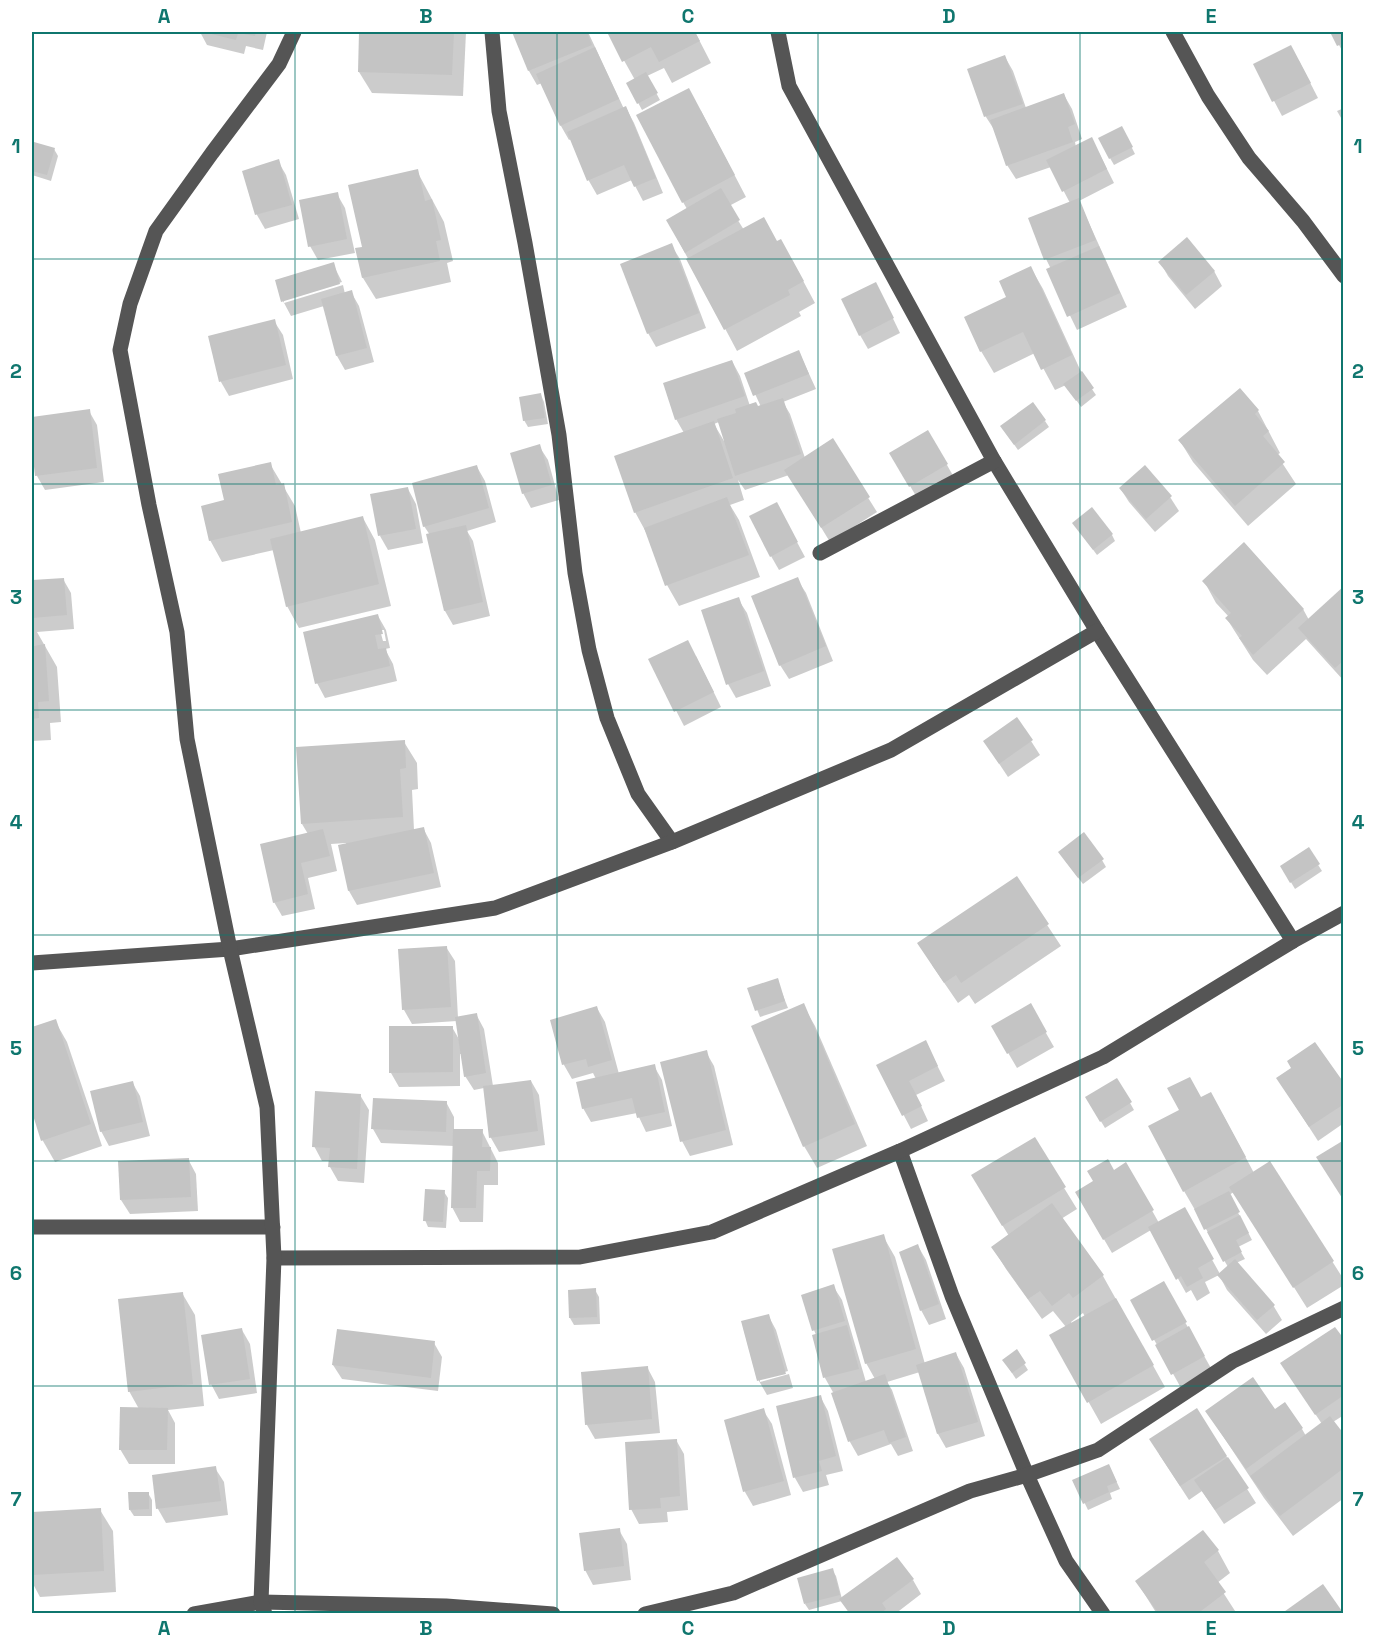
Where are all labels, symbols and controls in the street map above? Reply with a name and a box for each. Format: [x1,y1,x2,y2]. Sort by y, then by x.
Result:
text: A [158,3,171,29]
text: B [419,3,433,29]
text: C [682,3,695,29]
text: D [942,3,956,29]
text: E [1205,3,1217,29]
text: 1 [11,133,21,159]
text: 1 [1353,133,1363,159]
text: 2 [10,358,22,384]
text: 2 [1352,358,1364,384]
text: 3 [10,584,22,610]
text: 3 [1352,584,1364,610]
text: 4 [10,809,23,835]
text: 4 [1352,809,1365,835]
text: 5 [10,1035,22,1061]
text: 5 [1352,1035,1364,1061]
text: 6 [10,1260,22,1286]
text: 6 [1352,1260,1364,1286]
text: 7 [10,1486,22,1512]
text: 7 [1352,1486,1364,1512]
text: A [158,1615,171,1641]
text: B [419,1615,433,1641]
text: C [682,1615,695,1641]
text: D [942,1615,956,1641]
text: E [1205,1615,1217,1641]

